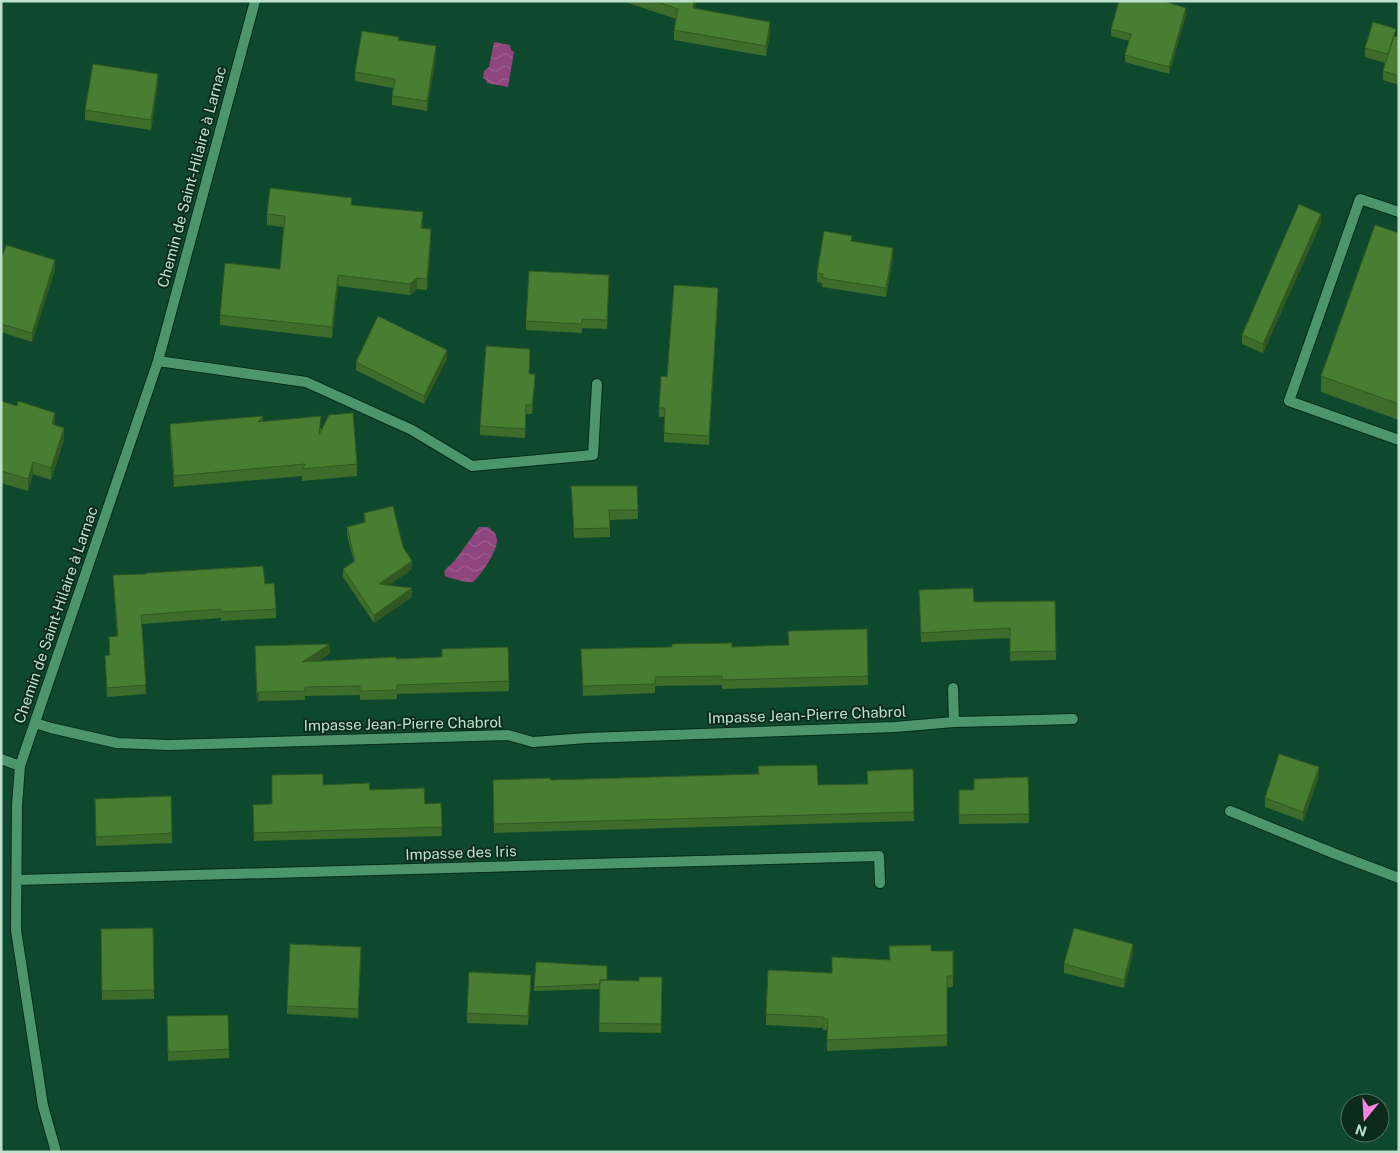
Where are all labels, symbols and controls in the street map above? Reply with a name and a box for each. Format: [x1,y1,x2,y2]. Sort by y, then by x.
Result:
street label: Chemin de Saint-Hilaire à Larnac [154,64,229,289]
street label: Chemin de Saint-Hilaire à Larnac [10,504,101,725]
street label: Impasse Jean-Pierre Chabrol [707,703,907,726]
street label: Impasse Jean-Pierre Chabrol [304,713,502,734]
street label: Impasse des Iris [405,842,517,863]
north arrow [1340,1093,1390,1143]
text: N [1353,1121,1369,1140]

